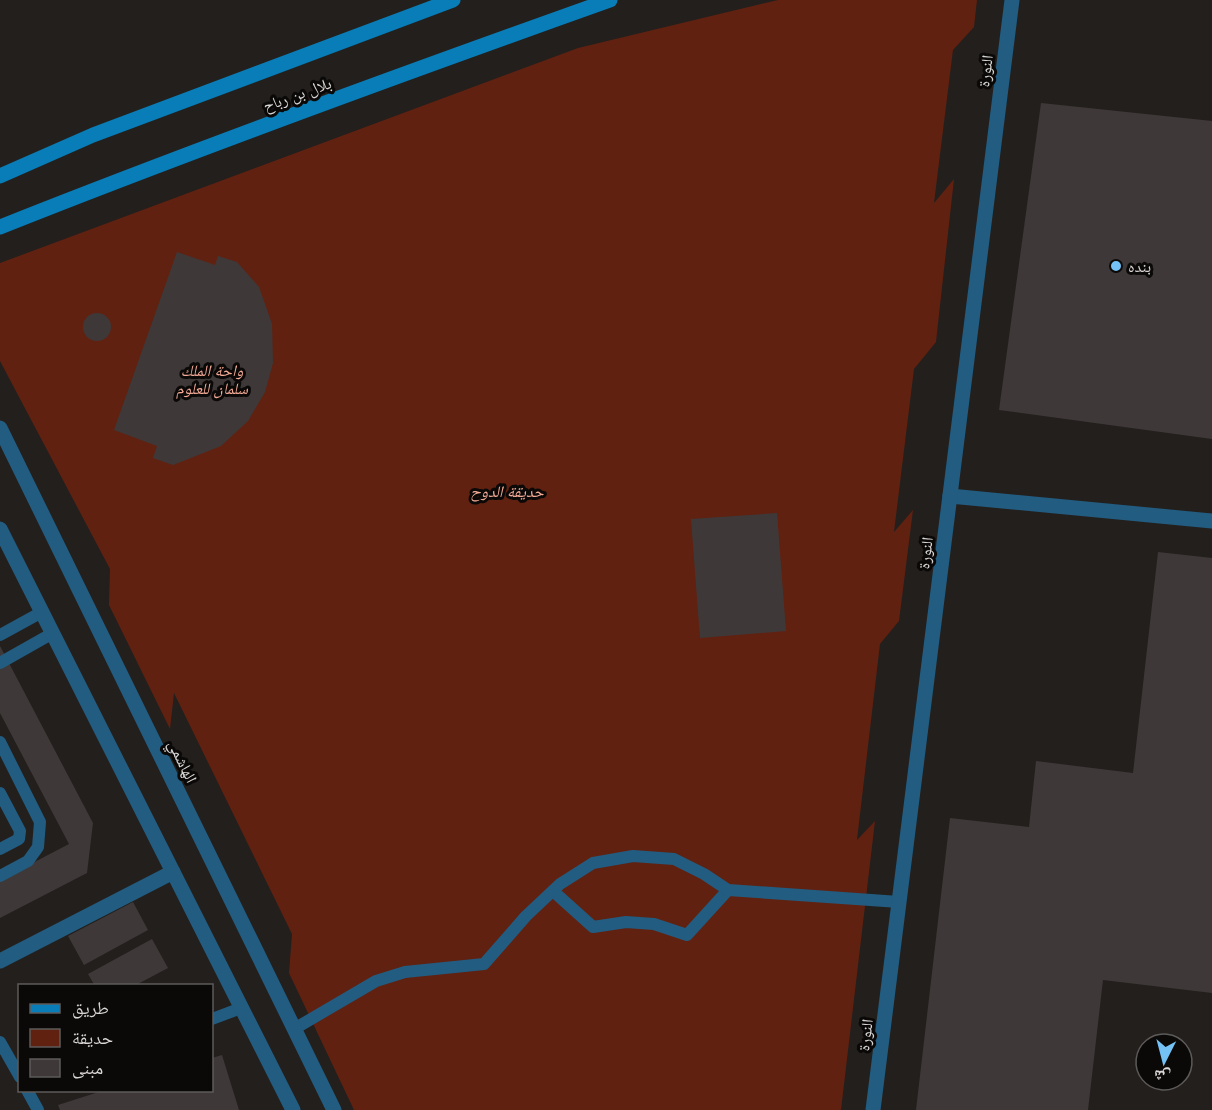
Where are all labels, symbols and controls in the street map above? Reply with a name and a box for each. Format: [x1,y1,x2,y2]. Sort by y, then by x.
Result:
street label: النورة [973,54,997,88]
street label: بلال بن رباح [260,72,334,117]
place label: بنده [1128,256,1151,276]
marker: بنده [1109,259,1123,273]
park label: واحة الملك سلمان للعلوم [176,360,248,399]
park label: حديقة الدوح [470,481,545,502]
street label: النورة [913,536,937,570]
street label: الهاشمي [161,736,202,787]
legend [18,984,213,1092]
text: طريق [72,997,109,1019]
street label: النورة [853,1018,877,1052]
text: حديقة [72,1027,113,1049]
north arrow [1134,1032,1194,1092]
text: مبنى [72,1057,103,1079]
text: ش [1153,1066,1172,1088]

